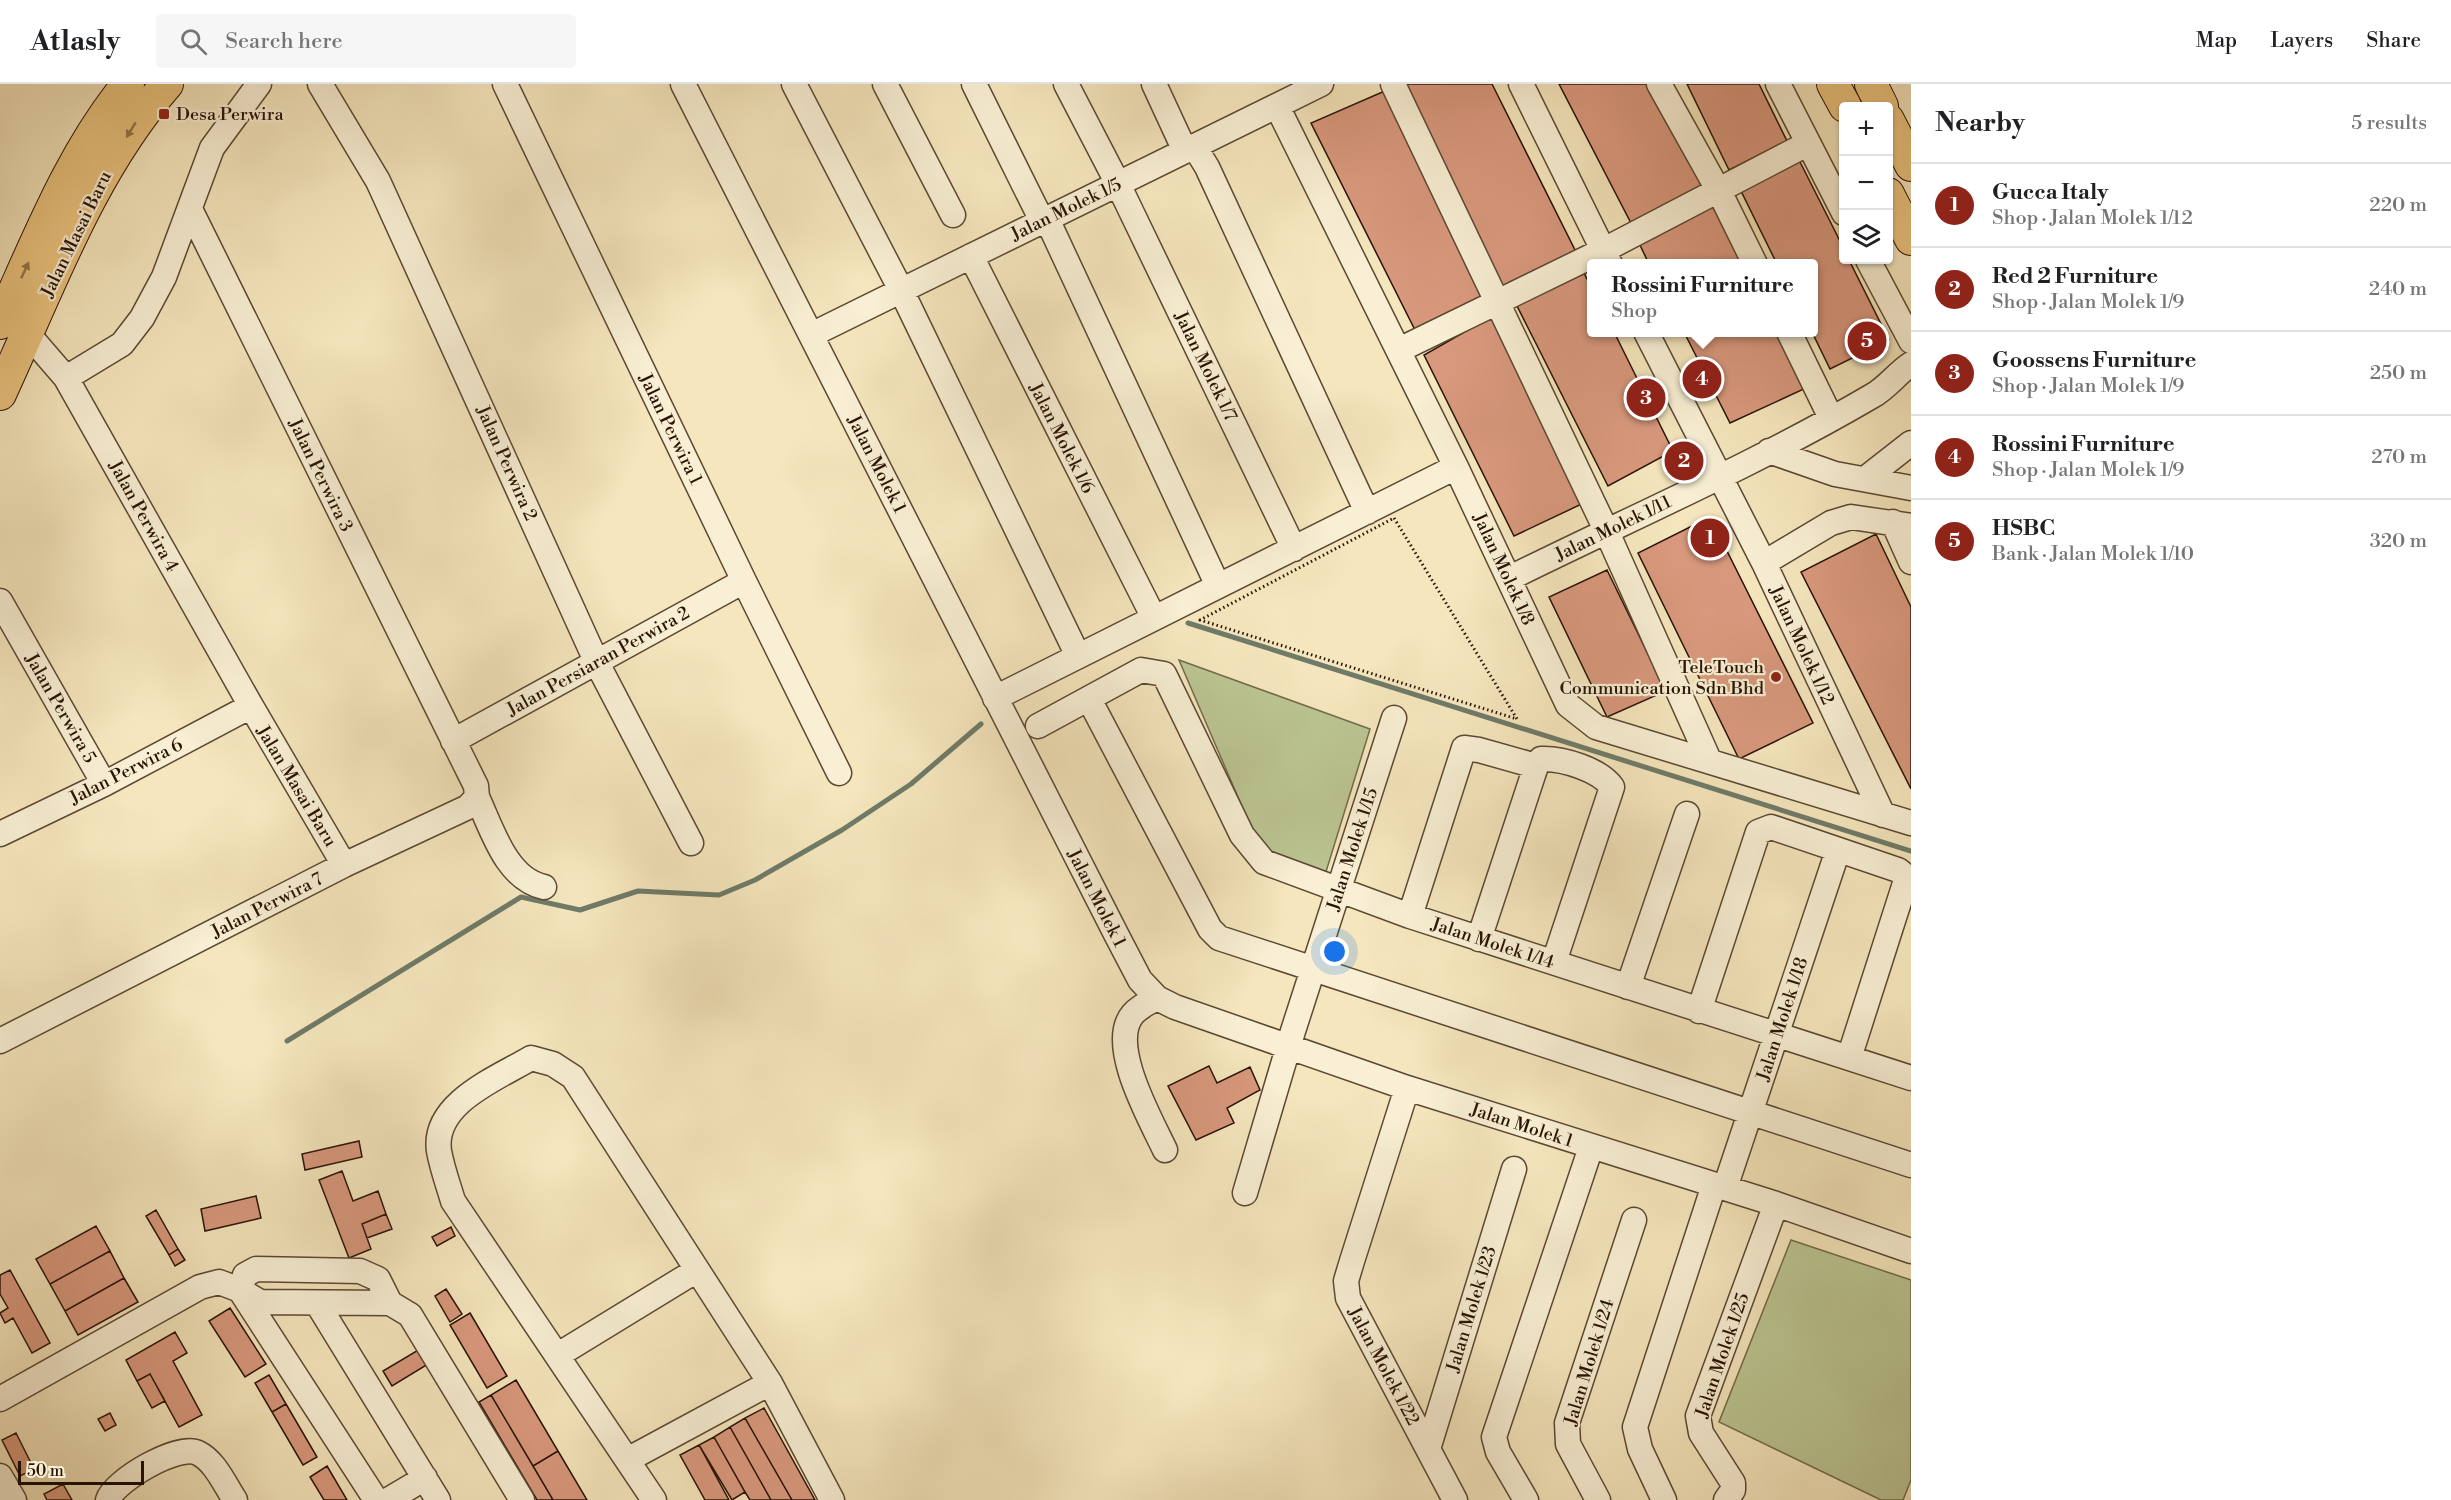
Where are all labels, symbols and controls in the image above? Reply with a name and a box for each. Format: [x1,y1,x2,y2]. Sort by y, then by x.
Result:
search box [156,14,576,68]
text: Atlasly [30,24,120,59]
icon: search [177,25,210,58]
text: Search here [225,28,343,55]
text: Map [2196,28,2237,54]
text: Layers [2270,28,2333,54]
text: Share [2366,28,2421,54]
map controls [1839,102,1893,264]
button: + [1839,102,1893,156]
place label: Desa Perwira [176,103,285,126]
marker: Desa Perwira [157,107,171,121]
text: Nearby [1935,107,2025,139]
text: 5 results [2351,111,2427,136]
one-way arrow [126,122,137,138]
button: − [1839,156,1893,210]
street label: Jalan Masai Baru [36,167,117,302]
street label: Jalan Molek 1/5 [1006,173,1125,247]
text: Gucca Italy [1992,179,2108,206]
text: 1 [1950,193,1959,218]
text: 220 m [2369,193,2427,218]
text: Shop · Jalan Molek 1/12 [1992,206,2193,231]
button: layers [1839,210,1893,264]
popup [1587,259,1818,337]
one-way arrow [20,261,29,278]
text: Red 2 Furniture [1992,263,2158,290]
text: Rossini Furniture [1611,272,1794,299]
text: 2 [1948,277,1961,302]
text: 240 m [2369,277,2427,302]
text: Shop · Jalan Molek 1/9 [1992,290,2184,315]
text: Shop [1611,299,1657,324]
street label: Jalan Molek 1/7 [1169,307,1242,425]
pin: 5 [1848,318,1886,364]
text: Goossens Furniture [1992,347,2196,374]
pin: 4 [1682,356,1722,402]
text: 3 [1948,361,1961,386]
text: 250 m [2370,361,2427,386]
street label: Jalan Perwira 1 [633,369,707,489]
text: Shop · Jalan Molek 1/9 [1992,374,2184,399]
pin: 3 [1626,376,1666,420]
street label: Jalan Molek 1/6 [1023,378,1099,498]
street label: Jalan Perwira 2 [471,401,542,524]
street label: Jalan Molek 1 [842,410,911,517]
street label: Jalan Perwira 3 [283,414,358,536]
text: Rossini Furniture [1992,431,2175,458]
pin: 2 [1664,438,1704,484]
text: 4 [1948,445,1961,470]
text: 270 m [2371,445,2427,470]
street label: Jalan Perwira 4 [103,456,184,576]
text: Shop · Jalan Molek 1/9 [1992,458,2184,483]
street label: Jalan Molek 1/11 [1550,490,1675,567]
street label: Jalan Molek 1/8 [1467,508,1540,629]
text: HSBC [1992,515,2055,542]
pin: 1 [1690,516,1730,560]
text: 5 [1948,529,1961,554]
text: 320 m [2370,529,2427,554]
text: Bank · Jalan Molek 1/10 [1992,542,2194,567]
street label: Jalan Molek 1/12 [1764,581,1839,708]
street label: Jalan Persiaran Perwira 2 [502,602,694,722]
street label: Jalan Perwira 5 [19,648,101,767]
place label: TeleTouch Communication Sdn Bhd [1559,656,1765,700]
marker: TeleTouch Communication Sdn Bhd [1769,670,1783,684]
street label: Jalan Masai Baru [251,721,342,852]
street label: Jalan Perwira 6 [65,733,187,810]
street label: Jalan Molek 1/15 [1321,785,1383,915]
street label: Jalan Molek 1 [1062,844,1131,951]
street label: Jalan Perwira 7 [207,867,327,944]
street label: Jalan Molek 1/14 [1427,912,1558,974]
your location [1320,937,1349,966]
street label: Jalan Molek 1/18 [1751,954,1813,1085]
street label: Jalan Molek 1 [1466,1098,1576,1153]
street label: Jalan Molek 1/23 [1441,1243,1502,1376]
street label: Jalan Molek 1/25 [1690,1290,1755,1422]
street label: Jalan Molek 1/24 [1559,1296,1620,1429]
street label: Jalan Molek 1/22 [1342,1302,1424,1429]
scale bar [18,1458,144,1486]
text: 50 m [27,1461,64,1481]

